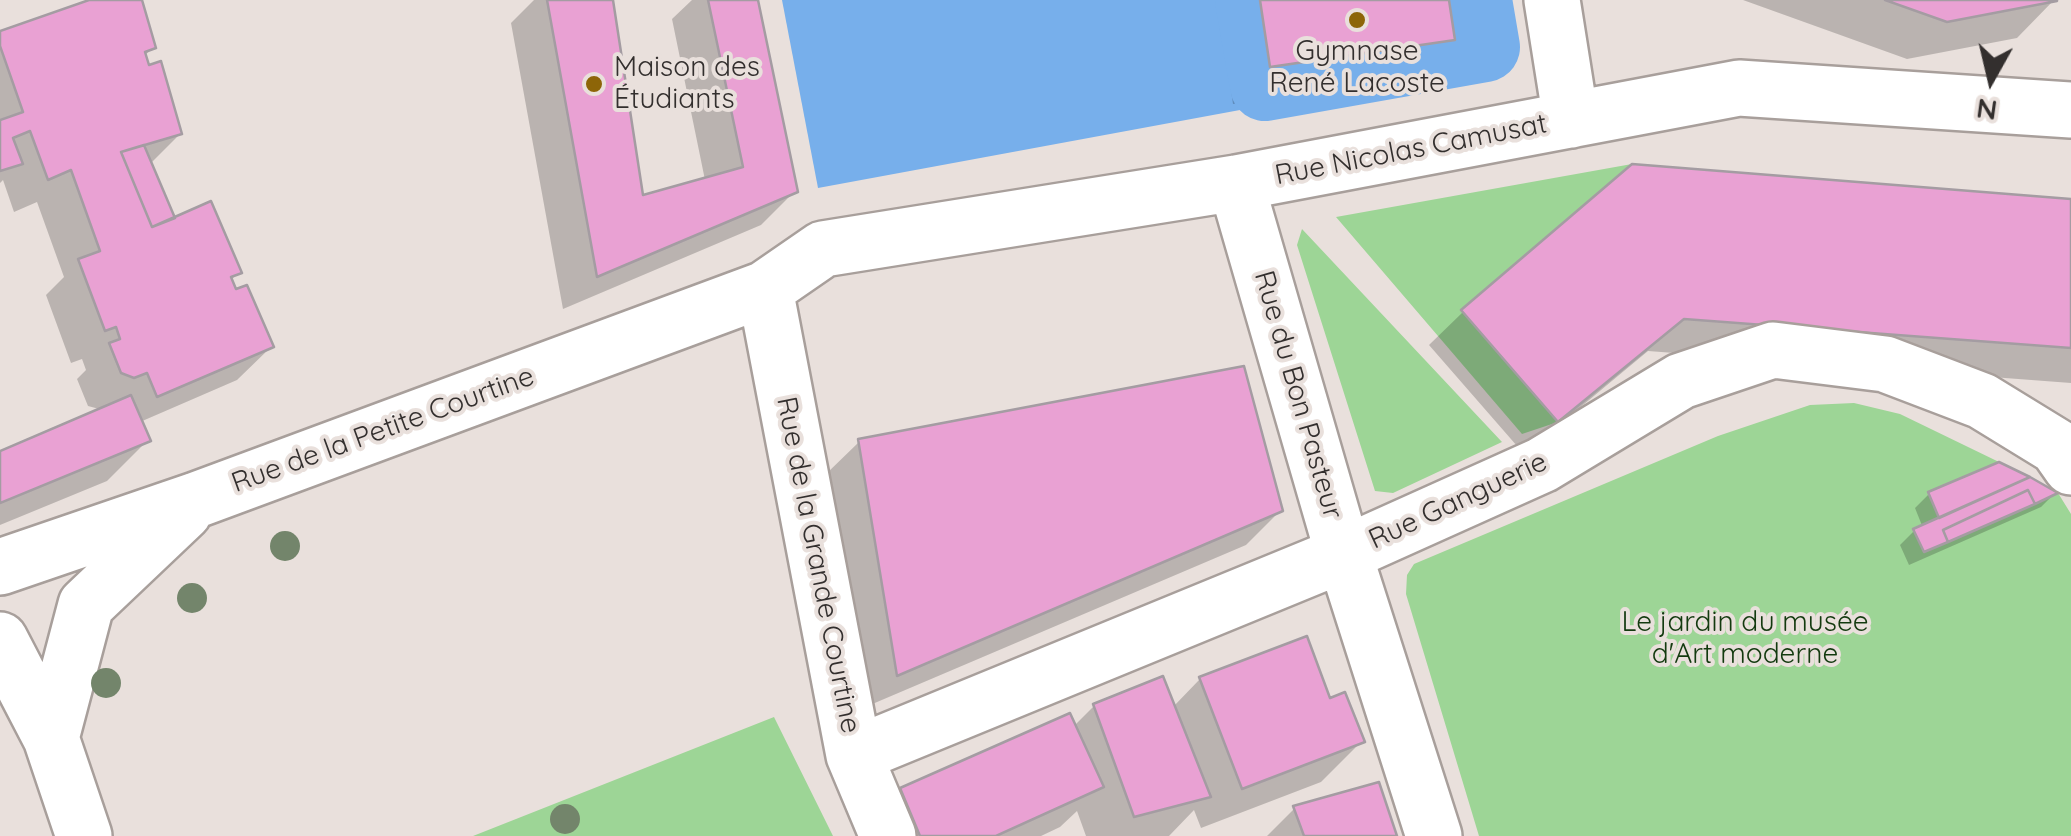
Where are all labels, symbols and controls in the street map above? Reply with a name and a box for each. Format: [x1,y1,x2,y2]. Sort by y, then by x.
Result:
marker: Gymnase René Lacoste [1346,9,1368,31]
north arrow [1941,30,2041,130]
place label: Gymnase René Lacoste [1269,35,1445,101]
place label: Maison des Étudiants [614,51,760,117]
marker: Maison des Étudiants [583,73,605,95]
text: N [1974,91,1999,129]
street label: Rue Nicolas Camusat [1272,107,1550,193]
street label: Rue du Bon Pasteur [1247,267,1349,523]
street label: Rue de la Petite Courtine [227,360,539,500]
street label: Rue de la Grande Courtine [769,394,867,736]
street label: Rue Ganguerie [1364,445,1552,557]
park label: Le jardin du musée d'Art moderne [1621,606,1869,672]

